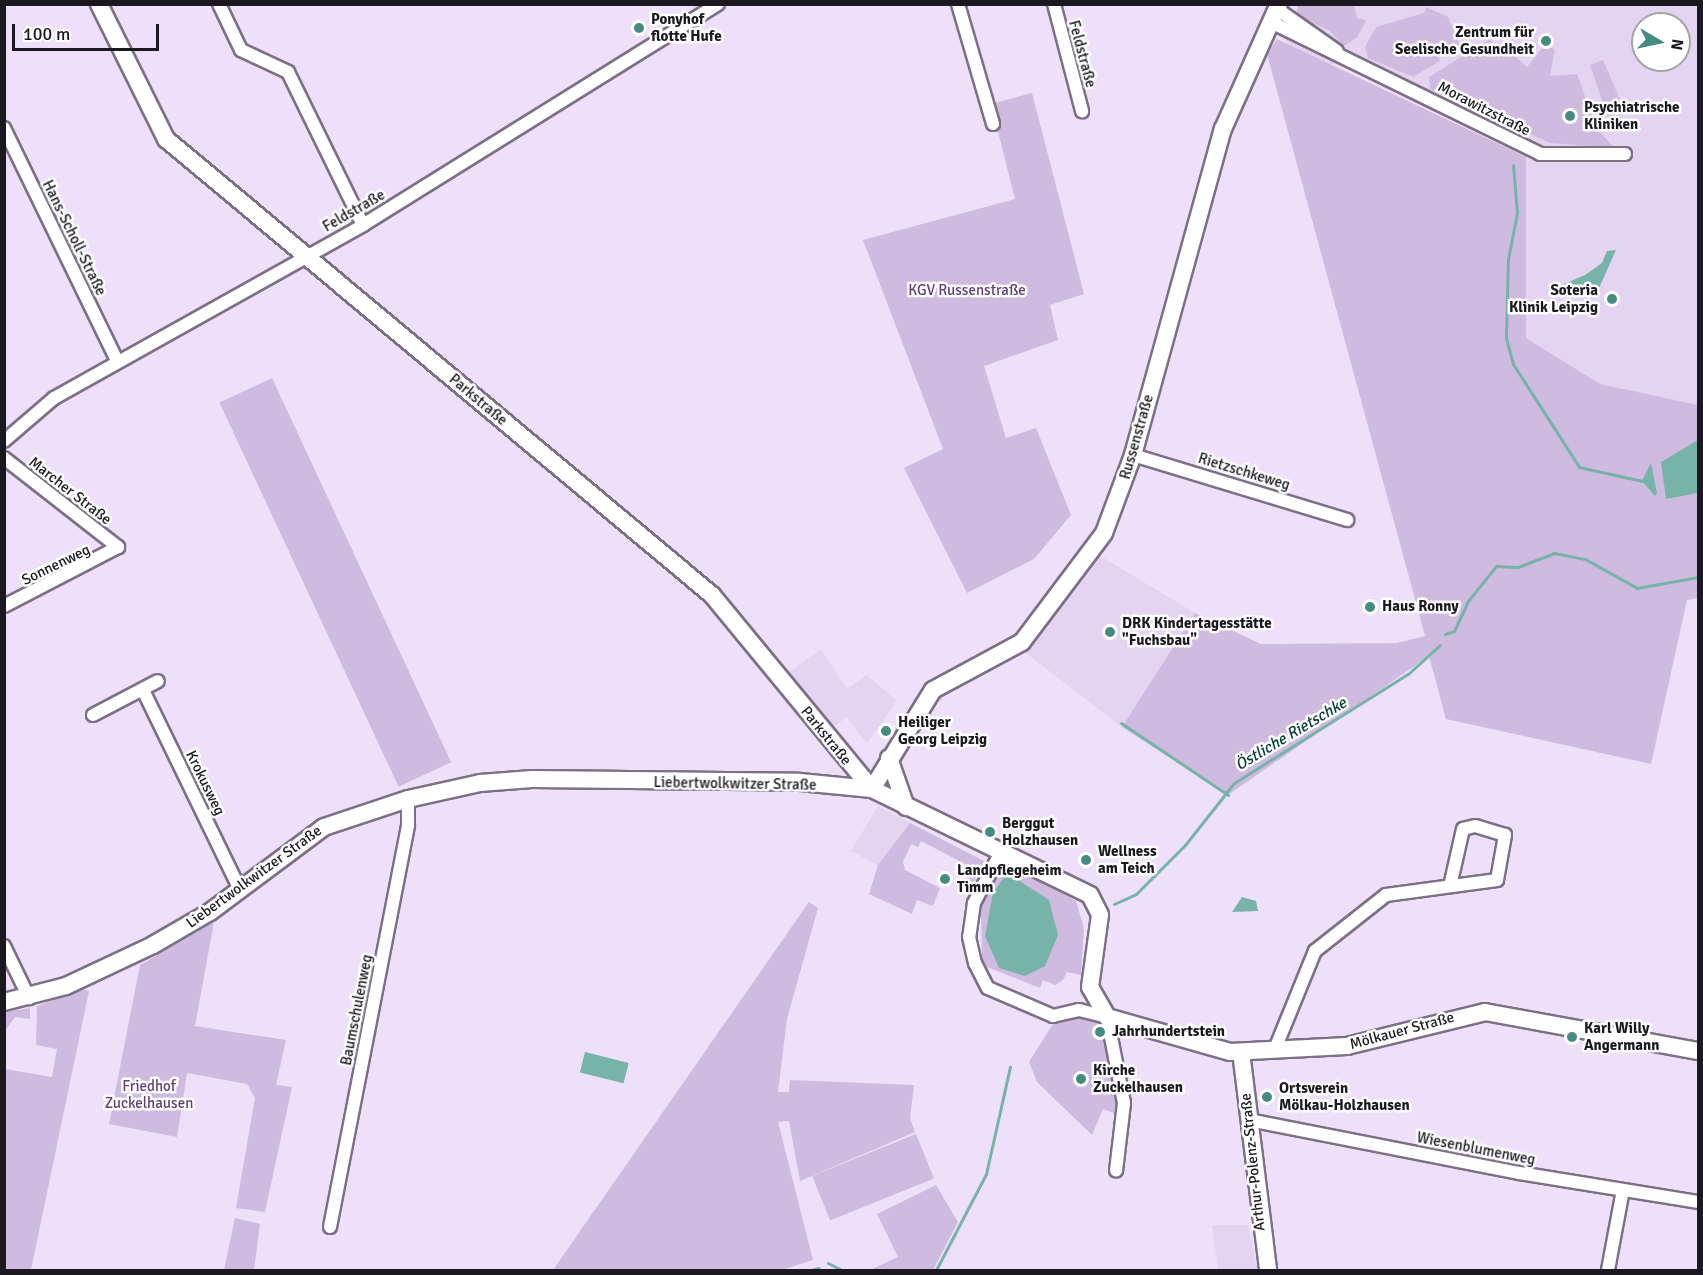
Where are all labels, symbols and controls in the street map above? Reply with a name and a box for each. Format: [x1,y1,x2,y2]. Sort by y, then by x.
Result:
place label: Ponyhof flotte Hufe [651,10,722,45]
scale bar [15,12,162,50]
north arrow [1631,12,1691,72]
street label: Feldstraße [1064,18,1100,90]
marker: Ponyhof flotte Hufe [632,21,646,35]
text: 100 m [23,23,70,45]
place label: Zentrum für Seelische Gesundheit [1395,23,1534,58]
marker: Zentrum für Seelische Gesundheit [1539,34,1553,48]
text: N [1666,37,1688,52]
street label: Morawitzstraße [1435,78,1533,140]
place label: Psychiatrische Kliniken [1584,98,1679,133]
marker: Psychiatrische Kliniken [1561,107,1579,125]
street label: Hans-Scholl-Straße [38,177,110,299]
street label: Feldstraße [320,186,388,236]
place label: Soteria Klinik Leipzig [1509,281,1598,316]
park label: KGV Russenstraße [908,282,1026,300]
marker: Soteria Klinik Leipzig [1603,290,1621,308]
street label: Parkstraße [445,370,511,430]
street label: Russenstraße [1116,392,1158,482]
street label: Rietzschkeweg [1196,449,1292,495]
street label: Marcher Straße [25,453,115,529]
street label: Sonnenweg [19,541,93,589]
place label: Haus Ronny [1382,598,1459,616]
marker: Haus Ronny [1363,600,1377,614]
place label: DRK Kindertagesstätte "Fuchsbau" [1122,614,1272,649]
marker: DRK Kindertagesstätte "Fuchsbau" [1103,625,1117,639]
water label: Östliche Rietschke [1232,693,1350,775]
street label: Parkstraße [797,703,855,769]
place label: Heiliger Georg Leipzig [898,713,987,748]
marker: Heiliger Georg Leipzig [879,724,893,738]
street label: Krokusweg [182,748,228,818]
street label: Liebertwolkwitzer Straße [653,774,817,794]
place label: Berggut Holzhausen [1002,814,1078,849]
street label: Liebertwolkwitzer Straße [183,822,325,932]
marker: Berggut Holzhausen [983,825,997,839]
place label: Wellness am Teich [1098,842,1157,877]
marker: Wellness am Teich [1079,853,1093,867]
place label: Landpflegeheim Timm [957,861,1062,896]
marker: Landpflegeheim Timm [938,872,952,886]
street label: Baumschulenweg [337,953,377,1067]
street label: Mölkauer Straße [1348,1008,1456,1054]
place label: Karl Willy Angermann [1584,1019,1659,1054]
place label: Jahrhundertstein [1112,1023,1225,1041]
marker: Jahrhundertstein [1093,1025,1107,1039]
marker: Karl Willy Angermann [1565,1030,1579,1044]
place label: Kirche Zuckelhausen [1093,1061,1183,1096]
marker: Kirche Zuckelhausen [1074,1072,1088,1086]
park label: Friedhof Zuckelhausen [105,1077,193,1112]
place label: Ortsverein Mölkau-Holzhausen [1279,1079,1410,1114]
marker: Ortsverein Mölkau-Holzhausen [1260,1090,1274,1104]
street label: Arthur-Polenz-Straße [1237,1092,1269,1232]
street label: Wiesenblumenweg [1415,1129,1537,1169]

